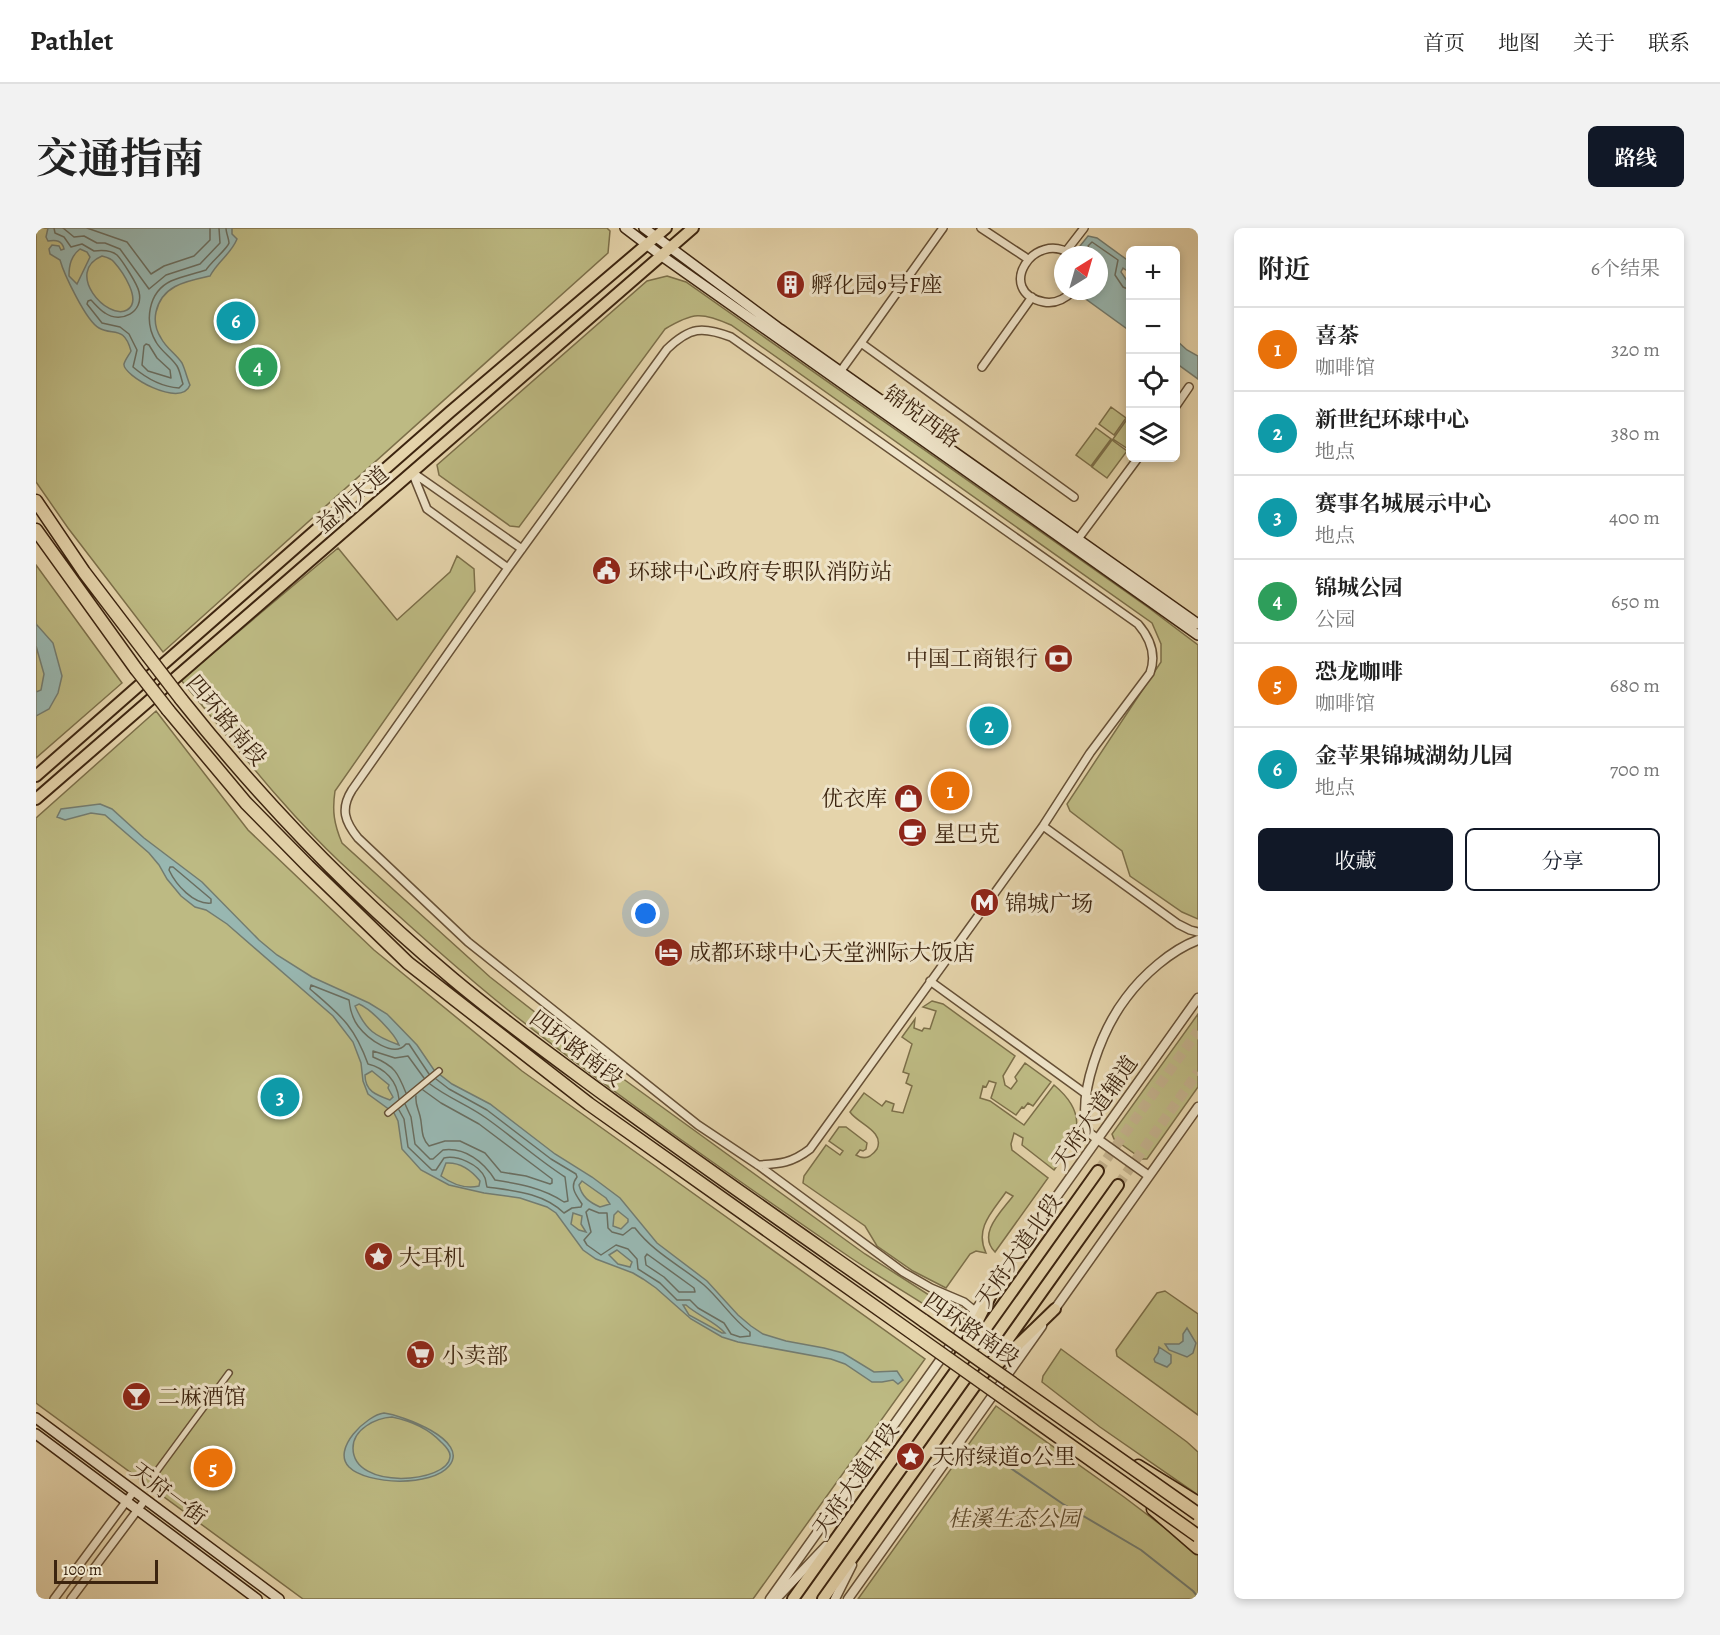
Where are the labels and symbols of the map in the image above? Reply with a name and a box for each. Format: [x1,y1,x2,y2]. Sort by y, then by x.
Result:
north arrow [1054,246,1108,300]
building icon: 孵化园9号F座 [774,268,806,300]
place label: 孵化园9号F座 [811,270,942,300]
pin: 6 [216,298,256,344]
pin: 4 [238,344,278,390]
street label: 锦悦西路 [877,379,966,455]
street label: 益州大道 [310,460,396,540]
public building icon: 环球中心政府专职队消防站 [591,555,623,587]
place label: 环球中心政府专职队消防站 [628,557,892,587]
bank icon: 中国工商银行 [1043,642,1075,674]
place label: 中国工商银行 [906,644,1038,674]
street label: 四环路南段 [179,669,273,772]
pin: 2 [970,704,1008,748]
pin: 1 [930,768,970,814]
shop icon: 优衣库 [892,782,924,814]
place label: 优衣库 [821,784,887,814]
cafe icon: 星巴克 [897,817,929,849]
place label: 星巴克 [934,819,1000,849]
metro station icon: 锦城广场 [968,887,1000,919]
place label: 锦城广场 [1005,889,1093,919]
your location [631,899,660,928]
hotel icon: 成都环球中心天堂洲际大饭店 [652,936,684,968]
place label: 成都环球中心天堂洲际大饭店 [689,938,975,968]
street label: 四环路南段 [523,1004,629,1094]
street label: 天府大道辅道 [1045,1050,1145,1175]
pin: 3 [260,1074,300,1120]
street label: 天府大道北段 [969,1188,1069,1313]
place icon: 大耳机 [362,1241,394,1273]
place label: 大耳机 [399,1243,465,1273]
street label: 四环路南段 [918,1286,1025,1374]
supermarket icon: 小卖部 [405,1339,437,1371]
place label: 小卖部 [442,1341,508,1371]
bar icon: 二麻酒馆 [121,1380,153,1412]
place label: 二麻酒馆 [158,1382,246,1412]
street label: 天府大道中段 [806,1417,906,1542]
place icon: 天府绿道0公里 [895,1440,927,1472]
place label: 天府绿道0公里 [932,1442,1076,1472]
pin: 5 [194,1446,232,1490]
street label: 天府一街 [124,1455,213,1532]
park label: 桂溪生态公园 [948,1504,1083,1534]
scale bar [54,1557,158,1584]

